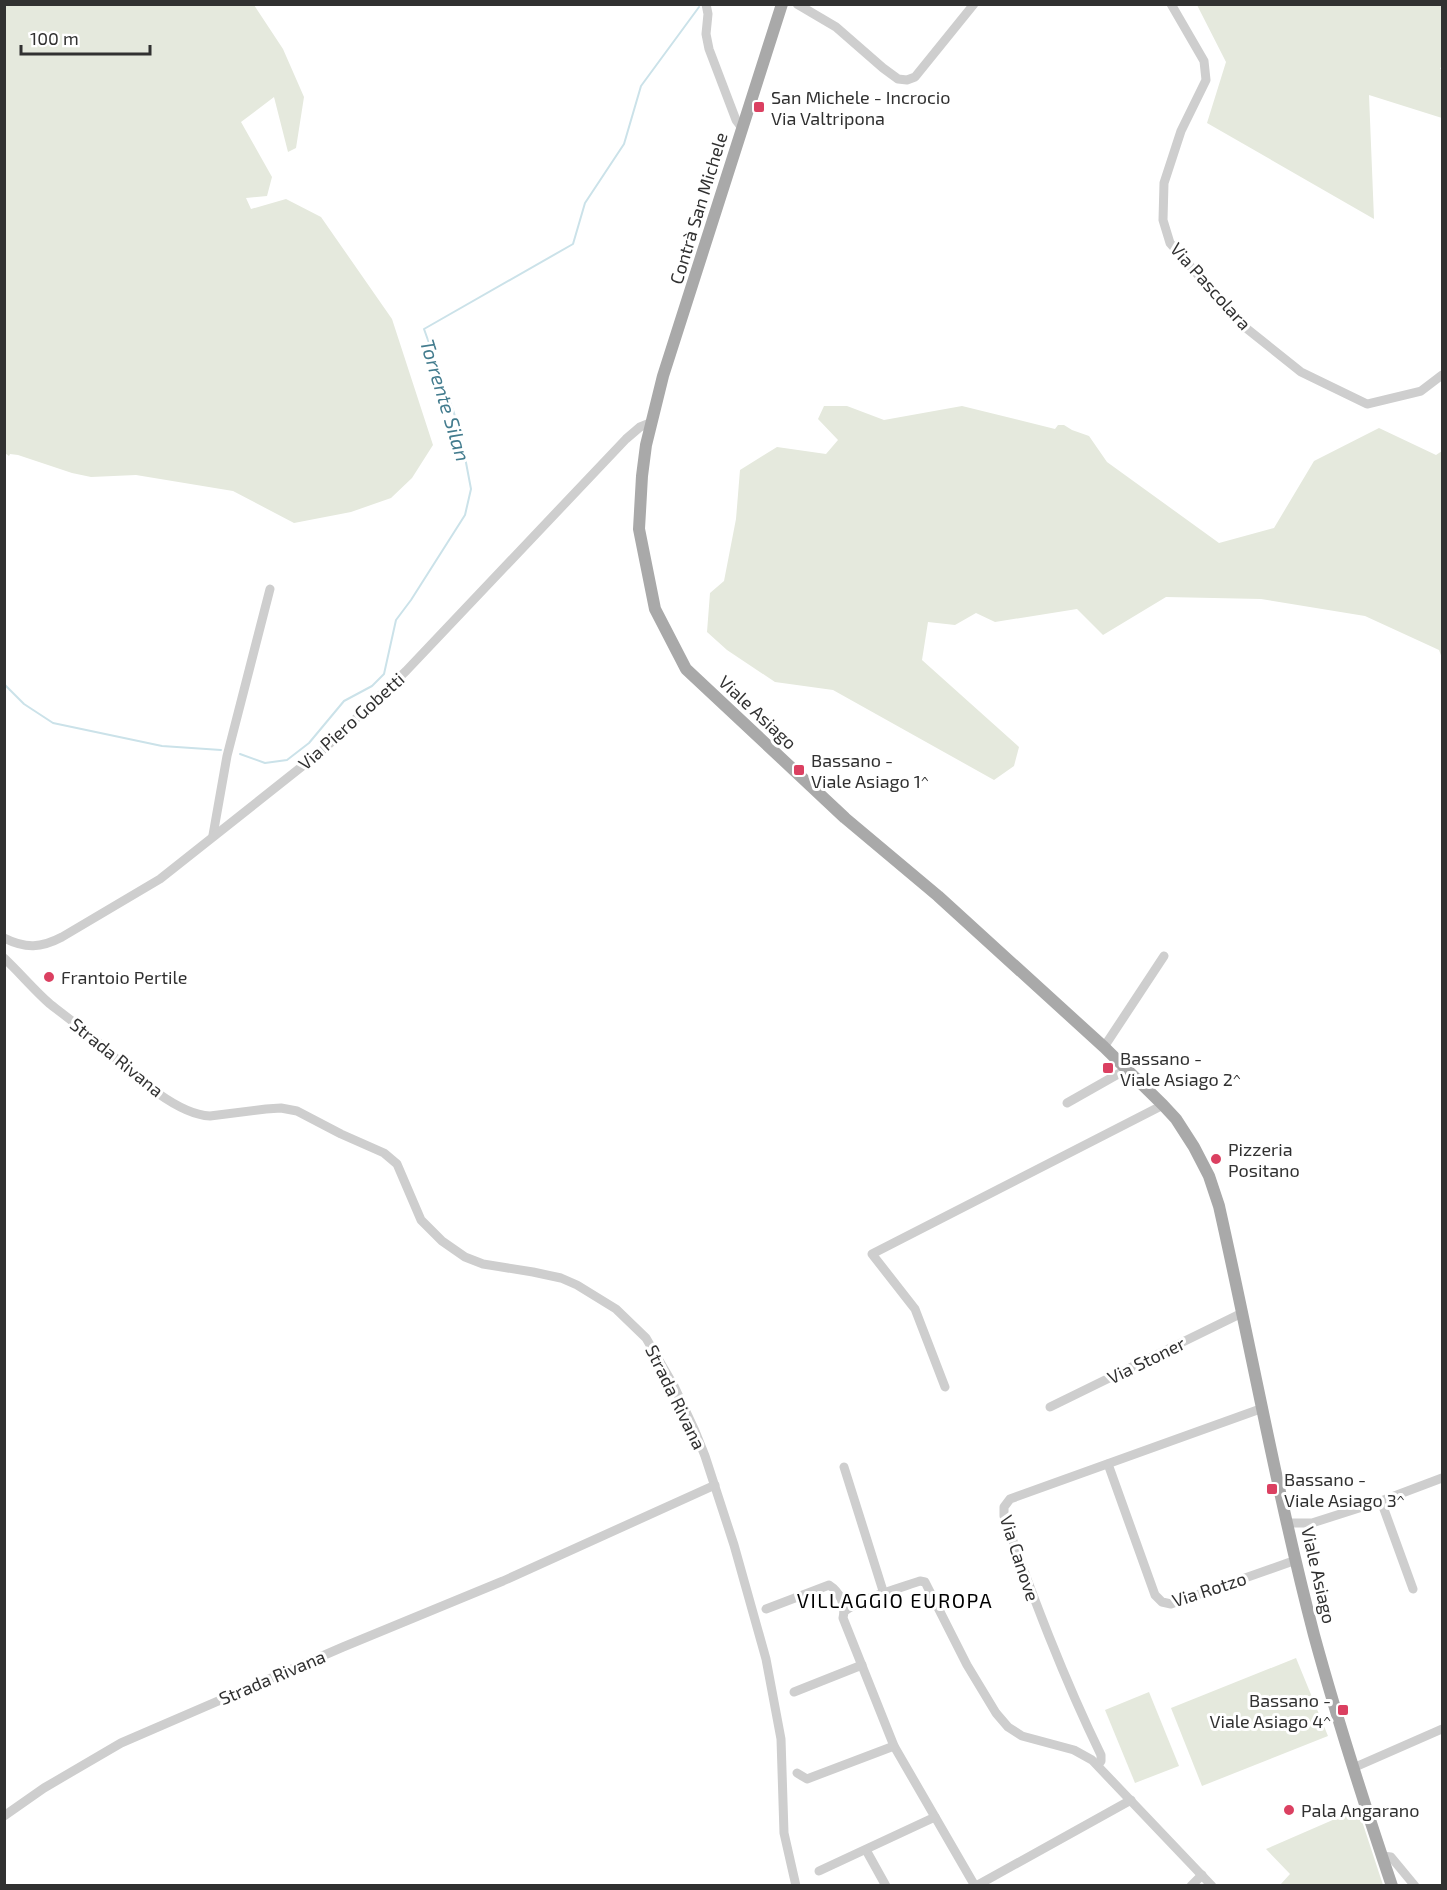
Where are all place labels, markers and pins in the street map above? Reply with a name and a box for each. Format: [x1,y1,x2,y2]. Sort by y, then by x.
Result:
place label: San Michele - Incrocio Via Valtripona [771,86,950,129]
marker: San Michele - Incrocio Via Valtripona [752,100,766,114]
place label: Bassano - Viale Asiago 1^ [811,749,929,792]
marker: Bassano - Viale Asiago 1^ [792,763,806,777]
place label: Frantoio Pertile [61,966,187,988]
marker: Frantoio Pertile [42,970,56,984]
place label: Bassano - Viale Asiago 2^ [1120,1047,1241,1090]
marker: Bassano - Viale Asiago 2^ [1101,1061,1115,1075]
place label: Pizzeria Positano [1228,1138,1300,1181]
marker: Pizzeria Positano [1209,1152,1223,1166]
place label: Bassano - Viale Asiago 3^ [1284,1468,1405,1511]
marker: Bassano - Viale Asiago 3^ [1265,1482,1279,1496]
place label: Bassano - Viale Asiago 4^ [1209,1689,1331,1732]
marker: Bassano - Viale Asiago 4^ [1336,1703,1350,1717]
place label: Pala Angarano [1301,1799,1420,1821]
marker: Pala Angarano [1282,1803,1296,1817]

